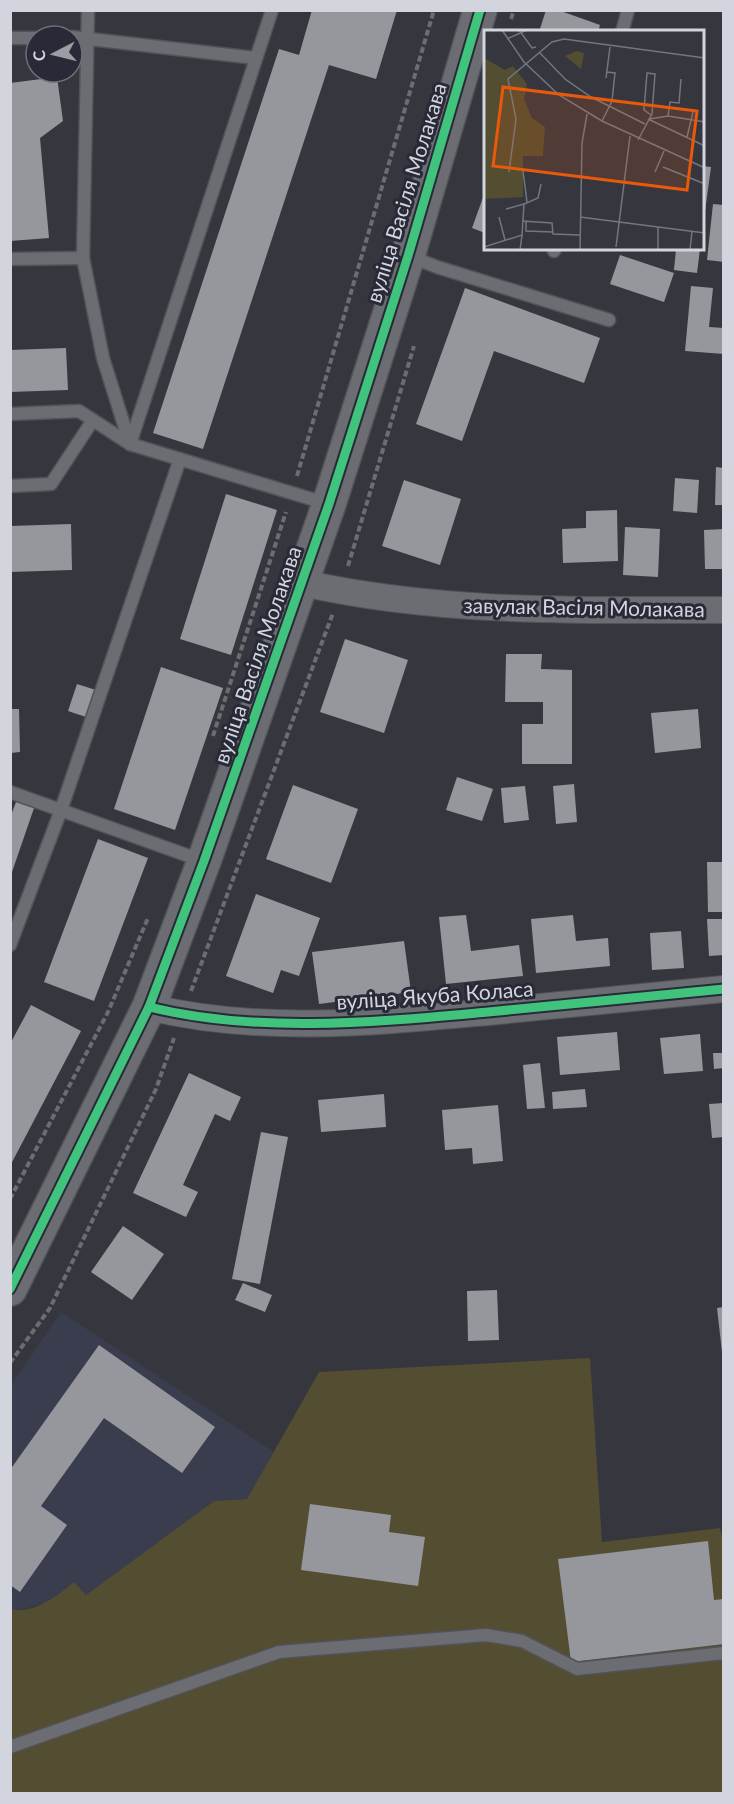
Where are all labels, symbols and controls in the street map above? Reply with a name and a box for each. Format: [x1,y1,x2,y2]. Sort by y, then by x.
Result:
north arrow [24,24,84,84]
inset map [484,30,704,250]
text: С [28,49,49,62]
street label: вуліца Васіля Молакава [360,80,451,305]
street label: вуліца Васіля Молакава [208,542,306,767]
street label: завулак Васіля Молакава [463,592,705,621]
street label: вуліца Якуба Коласа [336,975,534,1014]

